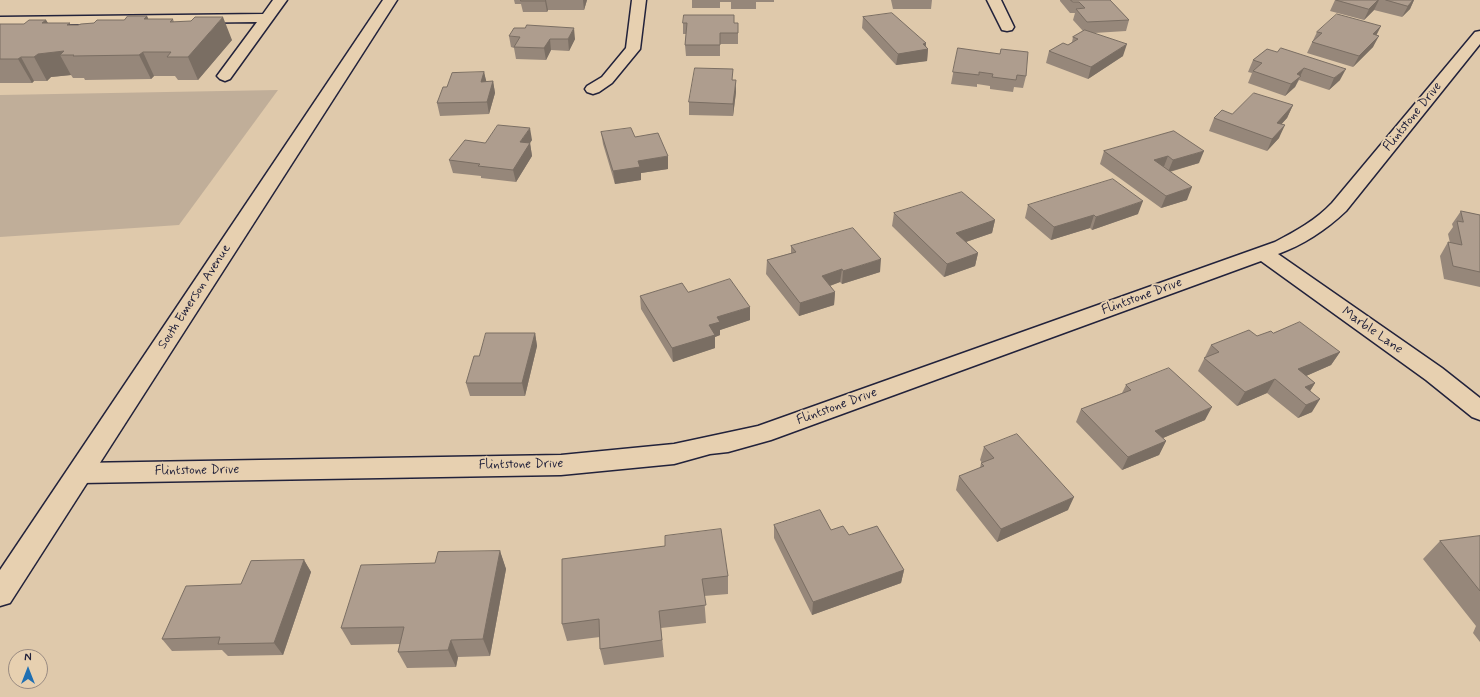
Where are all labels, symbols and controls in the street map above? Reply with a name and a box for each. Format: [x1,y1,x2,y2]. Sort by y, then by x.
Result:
street label: Flintstone Drive [1380,79,1446,155]
street label: South Emerson Avenue [155,242,235,352]
street label: Flintstone Drive [1100,275,1184,319]
street label: Marble Lane [1338,304,1406,358]
street label: Flintstone Drive [795,385,879,429]
street label: Flintstone Drive [479,456,563,474]
street label: Flintstone Drive [155,462,239,480]
north arrow [8,649,48,689]
text: N [24,651,32,665]

